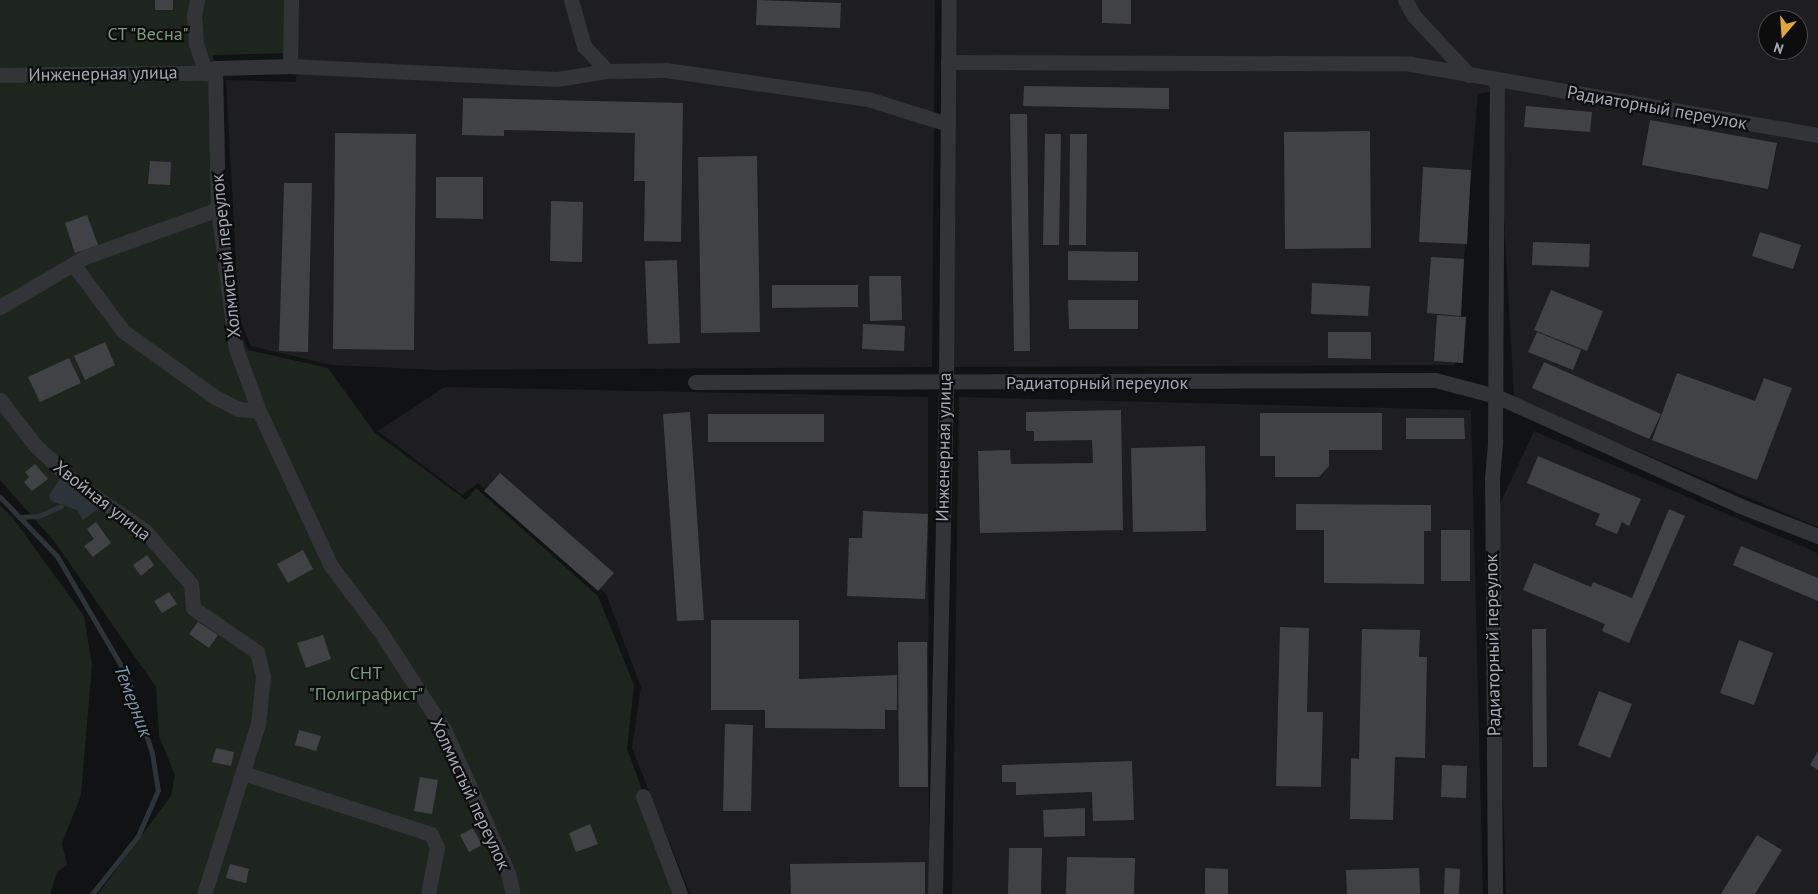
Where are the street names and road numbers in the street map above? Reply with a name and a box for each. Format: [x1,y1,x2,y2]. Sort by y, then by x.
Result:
street label: Инженерная улица [28,62,178,86]
street label: Радиаторный переулок [1565,82,1749,134]
street label: Холмистый переулок [207,173,245,339]
street label: Инженерная улица [932,372,956,522]
street label: Радиаторный переулок [1006,372,1188,394]
street label: Хвойная улица [49,456,155,546]
street label: Радиаторный переулок [1481,554,1505,736]
street label: Холмистый переулок [425,715,515,873]

